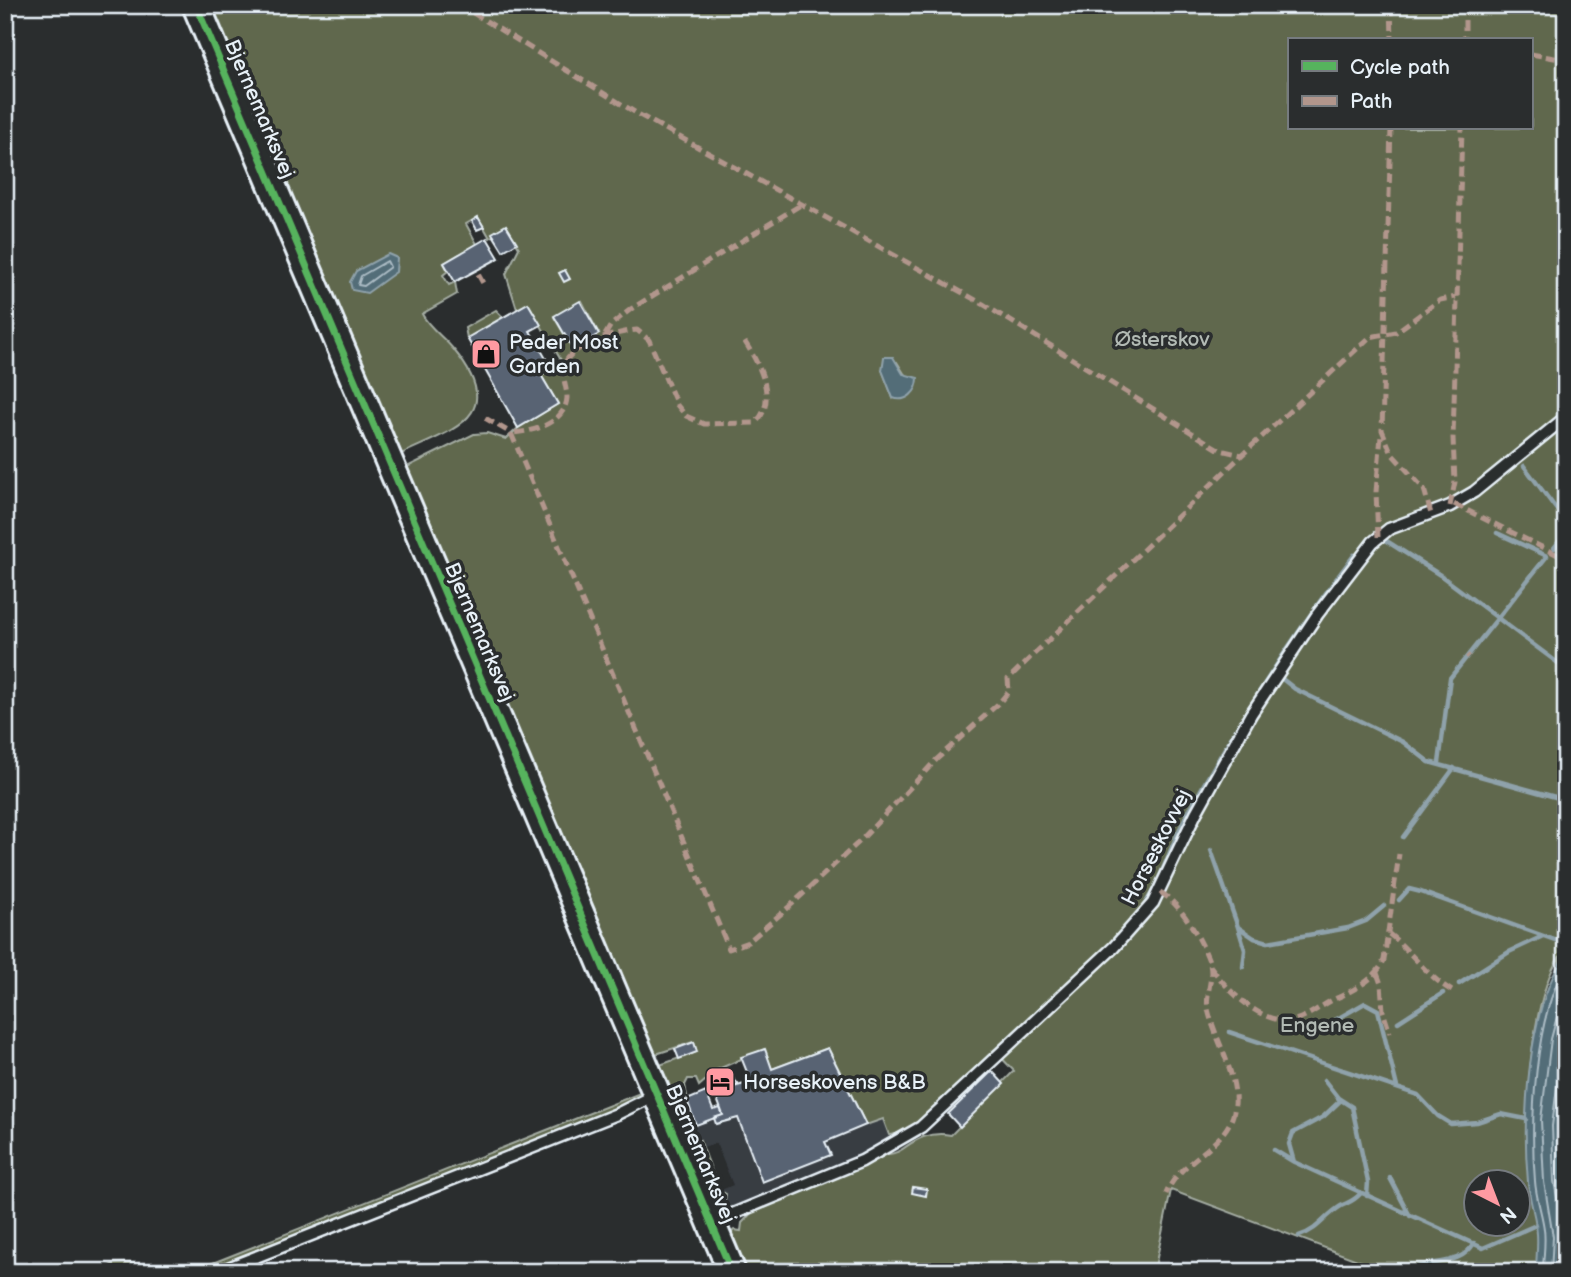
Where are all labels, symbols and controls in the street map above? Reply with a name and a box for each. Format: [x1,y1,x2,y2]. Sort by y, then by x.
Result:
street label: Bjernemarksvej [219,36,300,182]
legend [1288,38,1532,130]
text: Cycle path [1350,55,1450,80]
text: Path [1350,89,1392,114]
park label: Østerskov [1115,327,1210,352]
place label: Peder Most Garden [509,330,619,379]
shop icon: Peder Most Garden [469,337,503,371]
street label: Bjernemarksvej [439,559,520,705]
street label: Horseskovvej [1116,785,1196,910]
park label: Engene [1280,1013,1354,1038]
hotel icon: Horseskovens B&B [703,1065,737,1099]
place label: Horseskovens B&B [743,1070,926,1095]
street label: Bjernemarksvej [660,1081,741,1227]
north arrow [1462,1168,1532,1238]
text: N [1494,1201,1520,1228]

